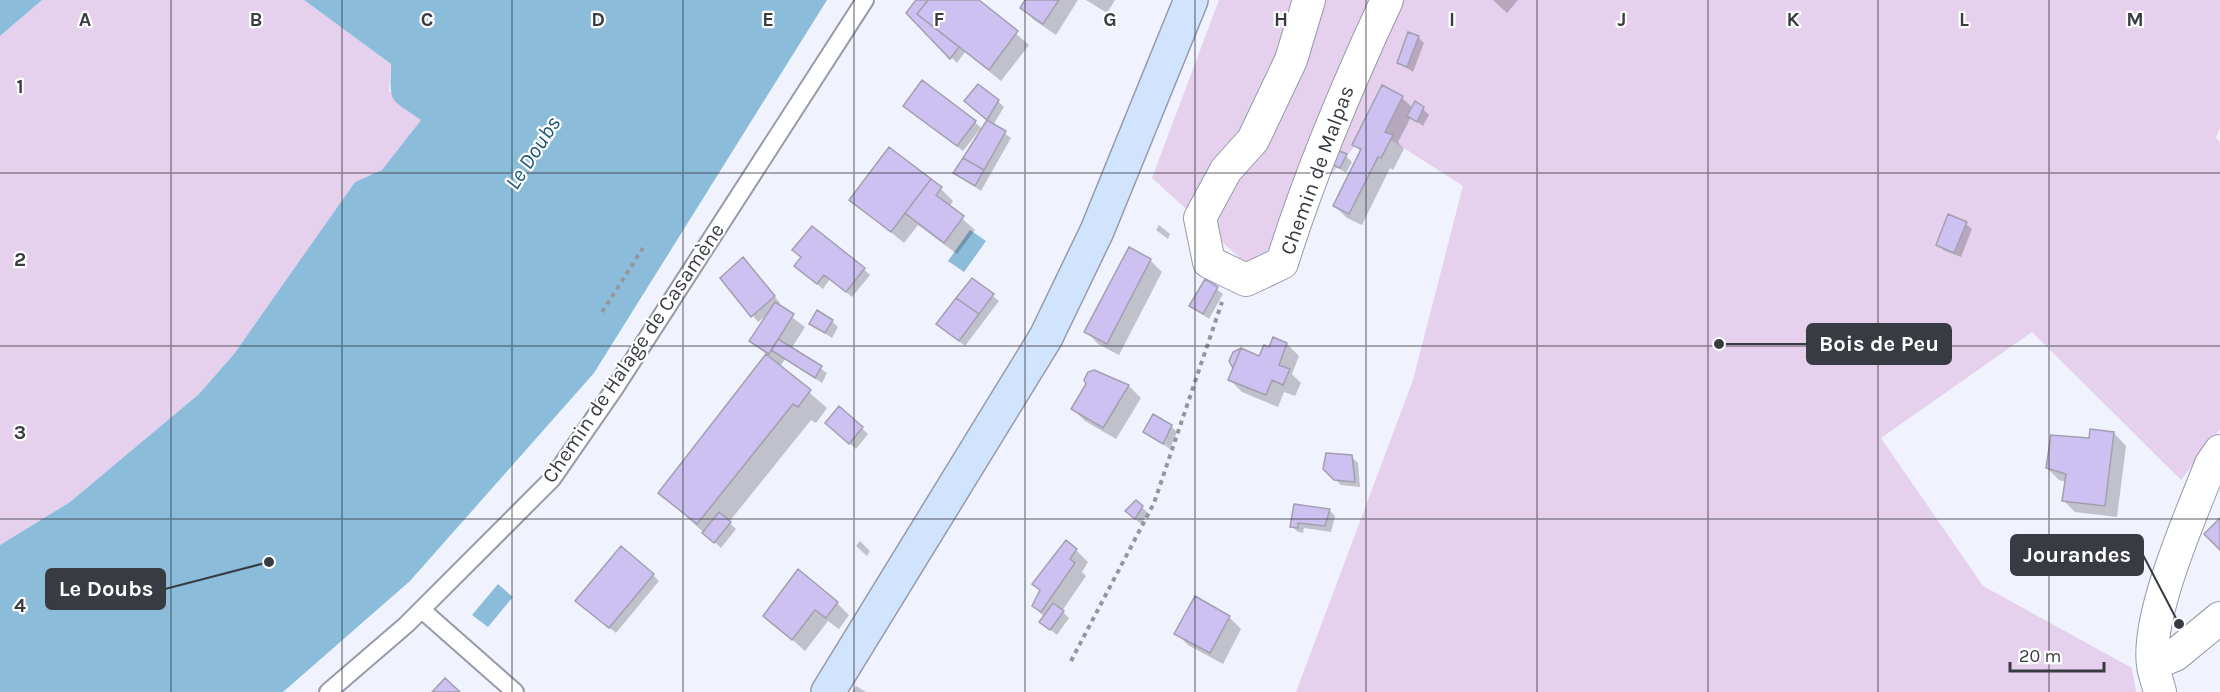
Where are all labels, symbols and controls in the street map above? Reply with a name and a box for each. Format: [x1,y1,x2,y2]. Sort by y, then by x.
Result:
text: A [79,8,92,31]
text: B [250,8,262,31]
text: C [421,8,433,31]
text: D [591,8,605,31]
text: E [762,8,774,31]
text: F [934,8,945,31]
text: G [1103,8,1117,31]
text: H [1274,8,1288,31]
text: I [1449,8,1455,31]
text: J [1618,8,1626,31]
text: K [1786,8,1800,31]
text: L [1959,8,1969,31]
text: M [2126,8,2144,31]
text: 1 [16,75,24,98]
street label: Chemin de Malpas [1275,82,1359,258]
water label: Le Doubs [500,112,566,194]
street label: Chemin de Halage de Casamène [537,219,729,487]
text: 2 [14,248,26,271]
callout: Bois de Peu [1807,324,1951,364]
text: Bois de Peu [1819,331,1939,357]
text: 3 [14,421,26,444]
callout: Jourandes [2011,535,2143,575]
text: Jourandes [2023,542,2131,568]
callout: Le Doubs [46,569,165,609]
text: Le Doubs [59,576,153,602]
text: 4 [14,594,26,617]
scale bar [2010,635,2104,673]
text: 20 m [2019,645,2061,667]

